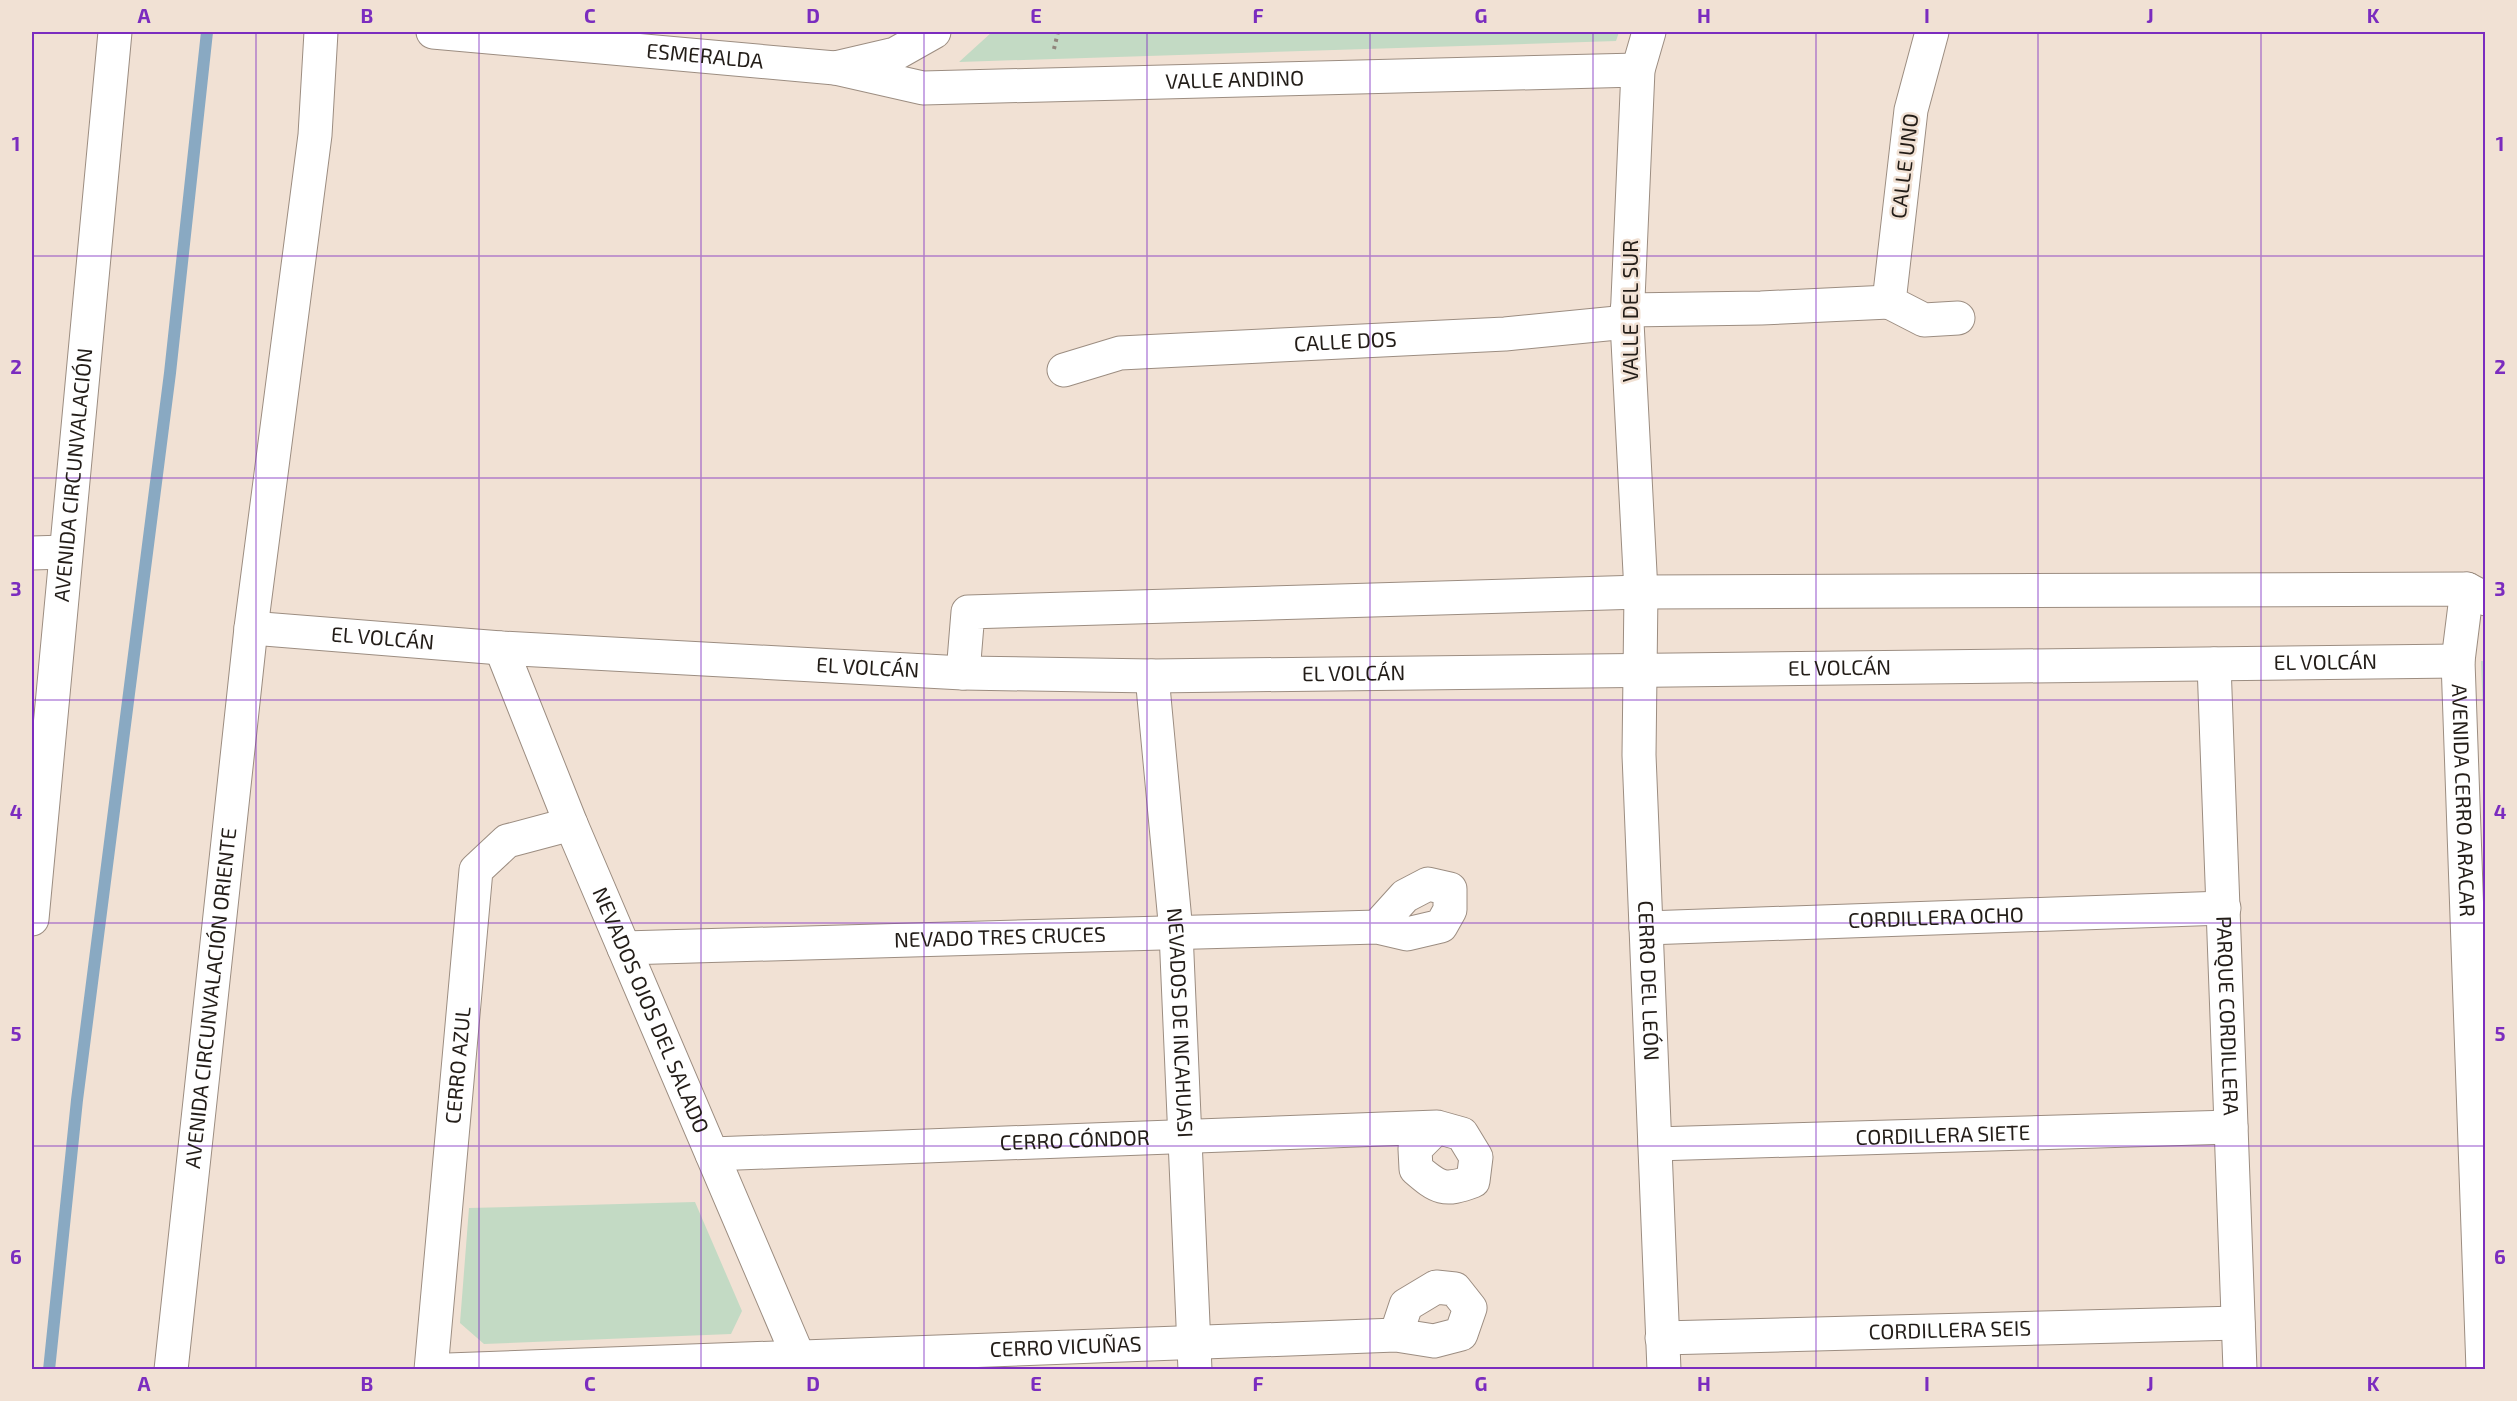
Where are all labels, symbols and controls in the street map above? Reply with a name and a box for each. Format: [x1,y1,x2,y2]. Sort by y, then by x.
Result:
text: A [137,3,151,27]
text: B [361,3,373,27]
text: C [584,3,596,27]
text: D [806,3,820,27]
text: E [1030,3,1042,27]
text: F [1252,3,1264,27]
text: G [1475,3,1487,27]
text: H [1697,3,1711,27]
text: I [1924,3,1930,27]
text: J [2146,3,2154,27]
text: K [2367,3,2380,27]
street label: ESMERALDA [645,37,765,73]
street label: VALLE ANDINO [1165,64,1304,93]
street label: CALLE UNO [1885,112,1922,220]
text: 1 [12,131,20,155]
text: 1 [2496,131,2504,155]
street label: VALLE DEL SUR [1617,240,1642,382]
street label: CALLE DOS [1293,325,1397,355]
street label: AVENIDA CIRCUNVALACIÓN [48,347,96,603]
text: 2 [10,354,22,378]
text: 2 [2494,354,2506,378]
text: 3 [10,576,22,600]
text: 3 [2494,576,2506,600]
street label: EL VOLCÁN [330,620,435,654]
street label: EL VOLCÁN [2274,648,2377,674]
street label: EL VOLCÁN [815,651,920,682]
street label: EL VOLCÁN [1788,654,1891,680]
street label: EL VOLCÁN [1302,659,1405,685]
street label: AVENIDA CERRO ARACAR [2448,683,2481,917]
text: 4 [10,799,23,823]
text: 4 [2494,799,2507,823]
street label: AVENIDA CIRCUNVALACIÓN ORIENTE [179,826,240,1170]
street label: NEVADOS OJOS DEL SALADO [588,883,715,1136]
street label: CERRO DEL LEÓN [1634,900,1665,1061]
street label: CORDILLERA OCHO [1847,901,2024,932]
street label: NEVADOS DE INCAHUASI [1163,907,1199,1138]
street label: PARQUE CORDILLERA [2212,915,2245,1116]
street label: NEVADO TRES CRUCES [894,921,1106,951]
street label: CERRO AZUL [439,1005,475,1125]
text: 5 [10,1021,22,1045]
text: 5 [2494,1021,2506,1045]
street label: CORDILLERA SIETE [1855,1119,2031,1149]
street label: CERRO CÓNDOR [999,1124,1150,1154]
text: 6 [10,1244,22,1268]
text: 6 [2494,1244,2506,1268]
street label: CORDILLERA SEIS [1868,1314,2031,1344]
street label: CERRO VICUÑAS [989,1330,1142,1361]
text: A [137,1371,151,1395]
text: B [361,1371,373,1395]
text: C [584,1371,596,1395]
text: D [806,1371,820,1395]
text: E [1030,1371,1042,1395]
text: F [1252,1371,1264,1395]
text: G [1475,1371,1487,1395]
text: H [1697,1371,1711,1395]
text: I [1924,1371,1930,1395]
text: J [2146,1371,2154,1395]
text: K [2367,1371,2380,1395]

